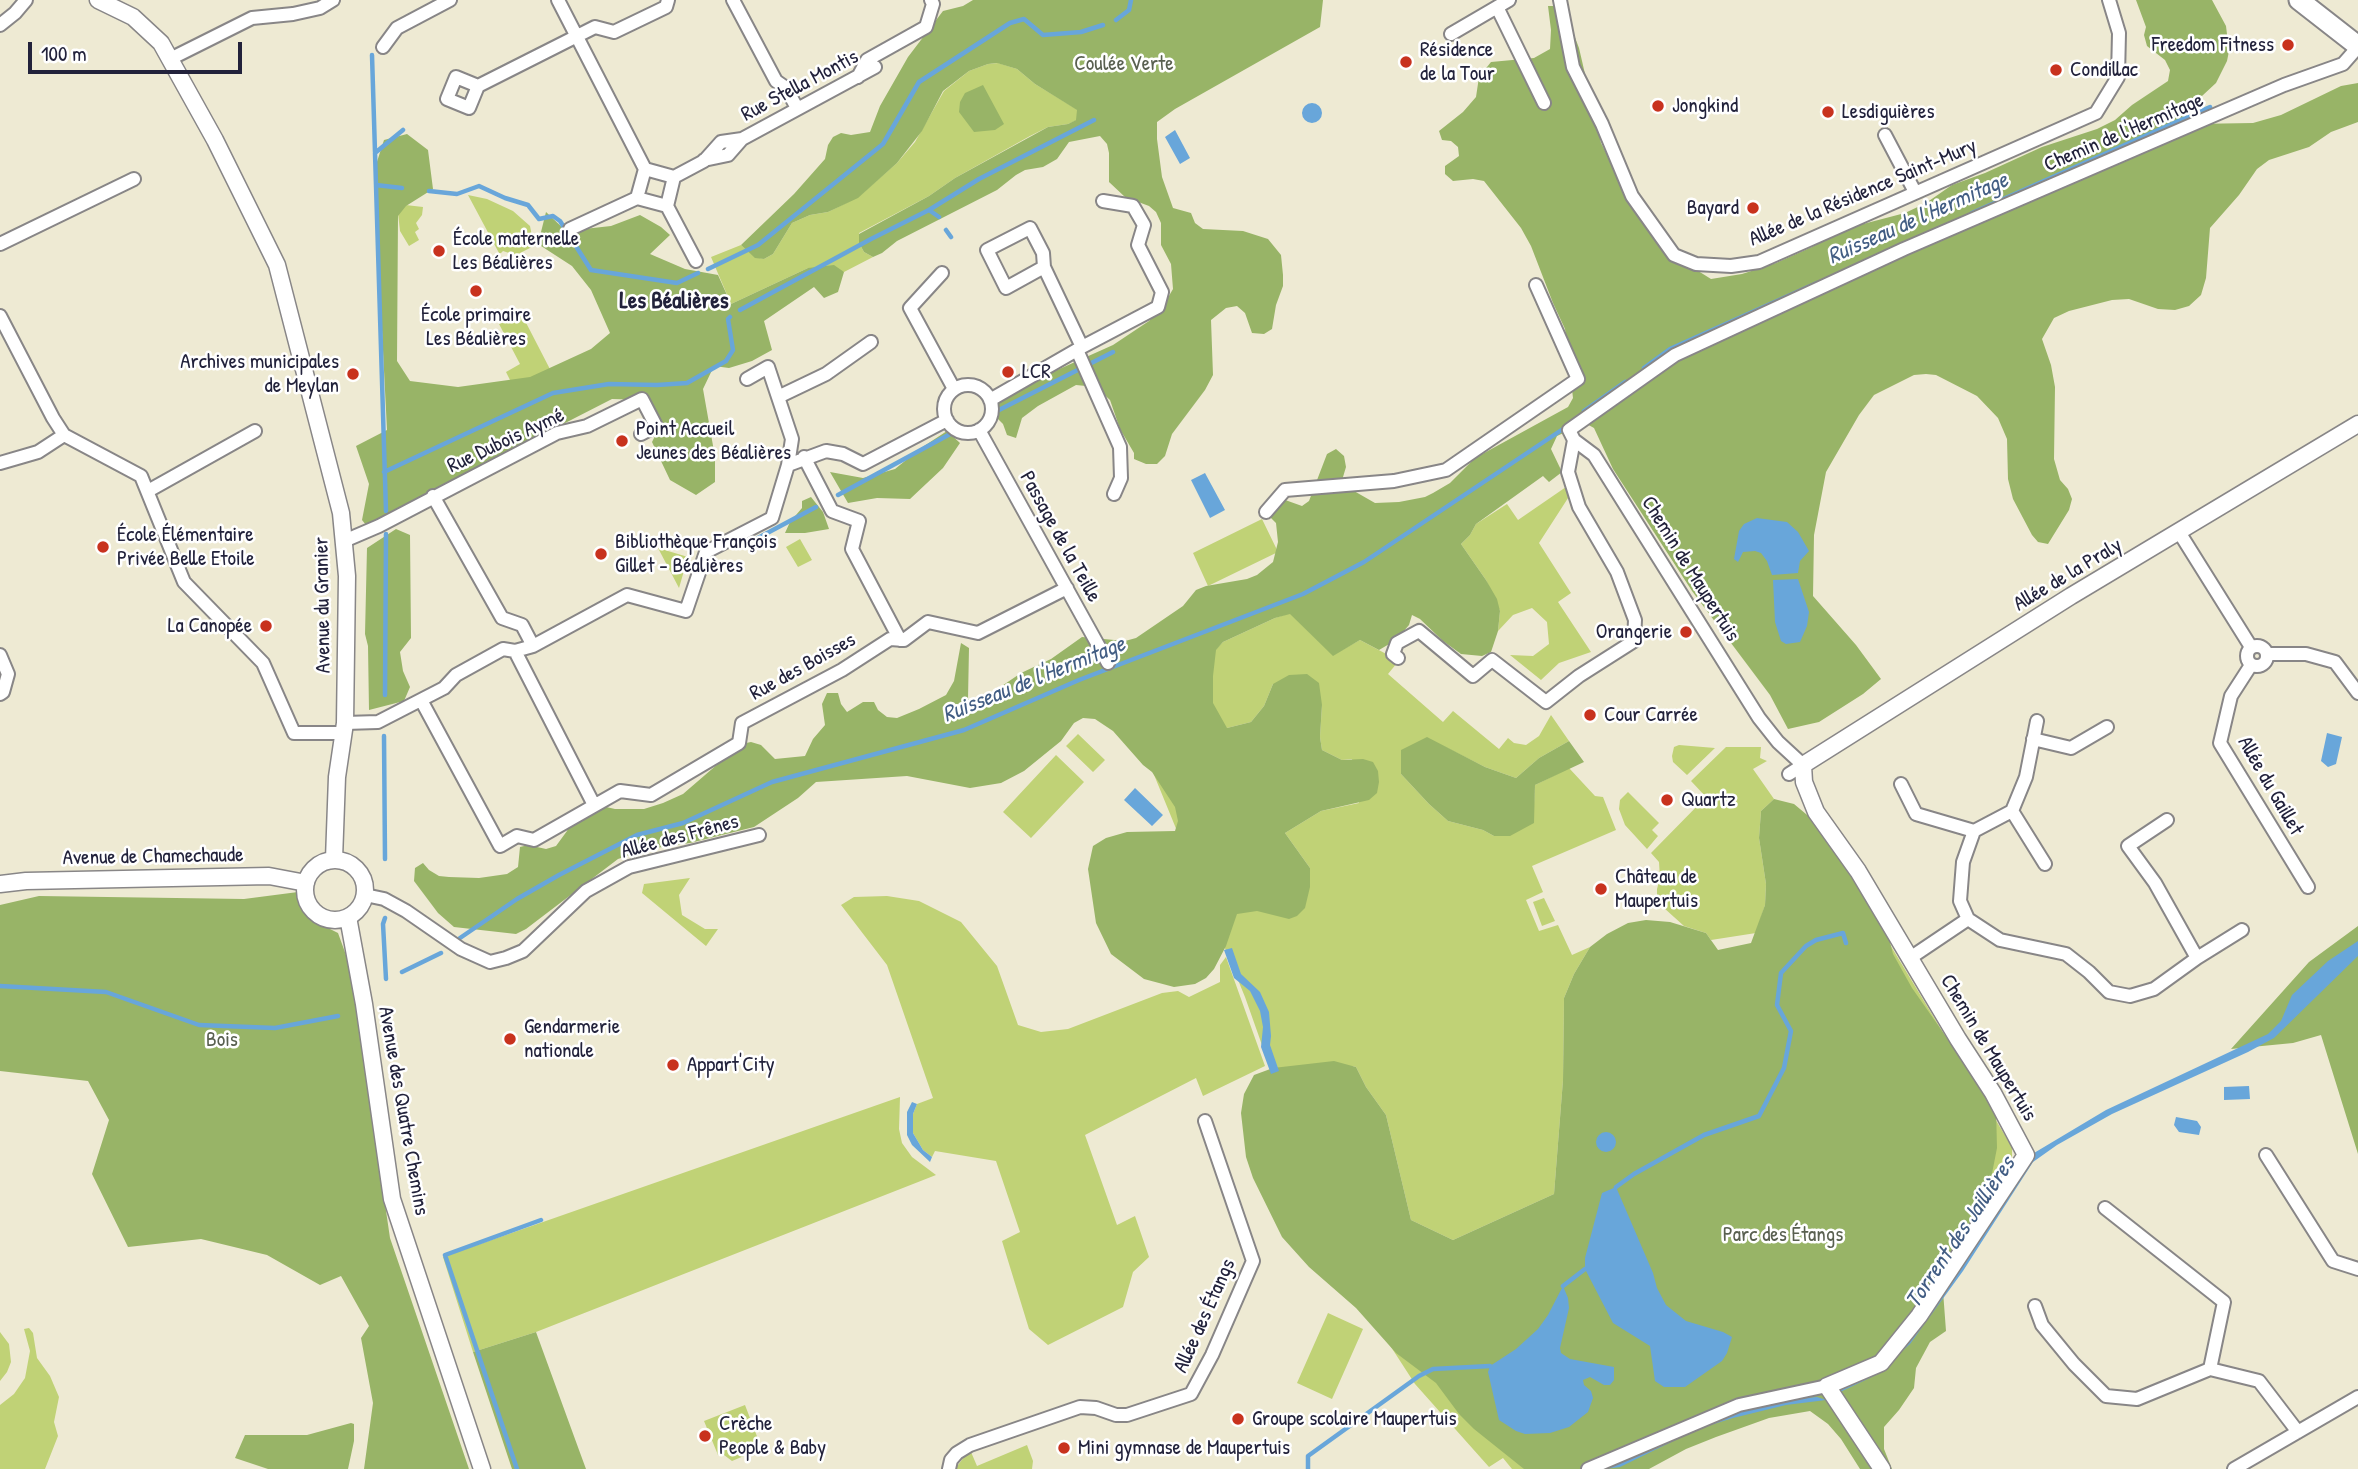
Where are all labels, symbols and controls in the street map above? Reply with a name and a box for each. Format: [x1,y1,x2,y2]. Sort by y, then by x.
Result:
scale bar [32,28,245,72]
place label: Freedom Fitness [2152,32,2274,58]
place label: Résidence de la Tour [1420,37,1495,87]
marker: Freedom Fitness [2280,37,2296,53]
text: 100 m [41,39,87,68]
street label: Rue Stella Montis [737,45,863,127]
park label: Coulée Verte [1074,51,1174,77]
marker: Résidence de la Tour [1398,54,1414,70]
place label: Condillac [2070,57,2138,83]
marker: Condillac [2048,62,2064,78]
street label: Chemin de l'Hermitage [2040,88,2208,178]
place label: Jongkind [1672,93,1738,119]
marker: Jongkind [1650,98,1666,114]
place label: Lesdiguières [1842,99,1934,125]
marker: Lesdiguières [1820,104,1836,120]
street label: Allée de la Résidence Saint-Mury [1746,134,1980,252]
water label: Ruisseau de l'Hermitage [1824,167,2012,271]
place label: Bayard [1687,195,1739,221]
marker: Bayard [1745,200,1761,216]
place label: École maternelle Les Béalières [453,226,579,276]
marker: École maternelle Les Béalières [431,243,447,259]
marker: École primaire Les Béalières [468,283,484,299]
district label: Les Béalières [620,288,728,316]
place label: École primaire Les Béalières [421,302,531,352]
place label: Archives municipales de Meylan [180,349,339,399]
place label: LCR [1022,359,1051,385]
marker: LCR [1000,364,1016,380]
marker: Archives municipales de Meylan [345,366,361,382]
street label: Rue Dubois Aymé [444,403,568,479]
place label: Point Accueil Jeunes des Béalières [636,416,791,466]
marker: Point Accueil Jeunes des Béalières [614,433,630,449]
street label: Passage de la Teille [1014,467,1106,607]
street label: Chemin de Maupertuis [1635,492,1745,646]
place label: École Élémentaire Privée Belle Etoile [117,522,255,572]
place label: Bibliothèque François Gillet - Béalières [615,529,777,579]
street label: Allée de la Praly [2009,533,2127,617]
street label: Avenue du Granier [309,537,337,673]
marker: École Élémentaire Privée Belle Etoile [95,539,111,555]
marker: Bibliothèque François Gillet - Béalières [593,546,609,562]
place label: La Canopée [168,613,252,639]
marker: La Canopée [258,618,274,634]
place label: Orangerie [1596,619,1672,645]
marker: Orangerie [1678,624,1694,640]
street label: Rue des Boisses [746,628,860,706]
water label: Ruisseau de l'Hermitage [939,631,1129,729]
place label: Cour Carrée [1604,702,1698,728]
marker: Cour Carrée [1582,707,1598,723]
street label: Allée du Gaillet [2232,732,2308,840]
place label: Quartz [1681,787,1736,813]
marker: Quartz [1659,792,1675,808]
street label: Allée des Frênes [619,809,741,865]
street label: Avenue de Chamechaude [62,843,244,871]
place label: Château de Maupertuis [1615,864,1698,914]
marker: Château de Maupertuis [1593,881,1609,897]
street label: Chemin de Maupertuis [1934,970,2042,1126]
street label: Avenue des Quatre Chemins [372,1005,434,1217]
place label: Gendarmerie nationale [524,1014,620,1064]
park label: Bois [206,1027,238,1053]
marker: Gendarmerie nationale [502,1031,518,1047]
place label: Appart'City [687,1052,775,1078]
marker: Appart'City [665,1057,681,1073]
water label: Torrent des Jaillières [1900,1152,2022,1314]
park label: Parc des Étangs [1723,1222,1843,1248]
street label: Allée des Étangs [1169,1255,1241,1377]
place label: Groupe scolaire Maupertuis [1252,1406,1457,1432]
place label: Crèche People & Baby [719,1411,826,1461]
marker: Groupe scolaire Maupertuis [1230,1411,1246,1427]
marker: Crèche People & Baby [697,1428,713,1444]
place label: Mini gymnase de Maupertuis [1078,1435,1290,1461]
marker: Mini gymnase de Maupertuis [1056,1440,1072,1456]

